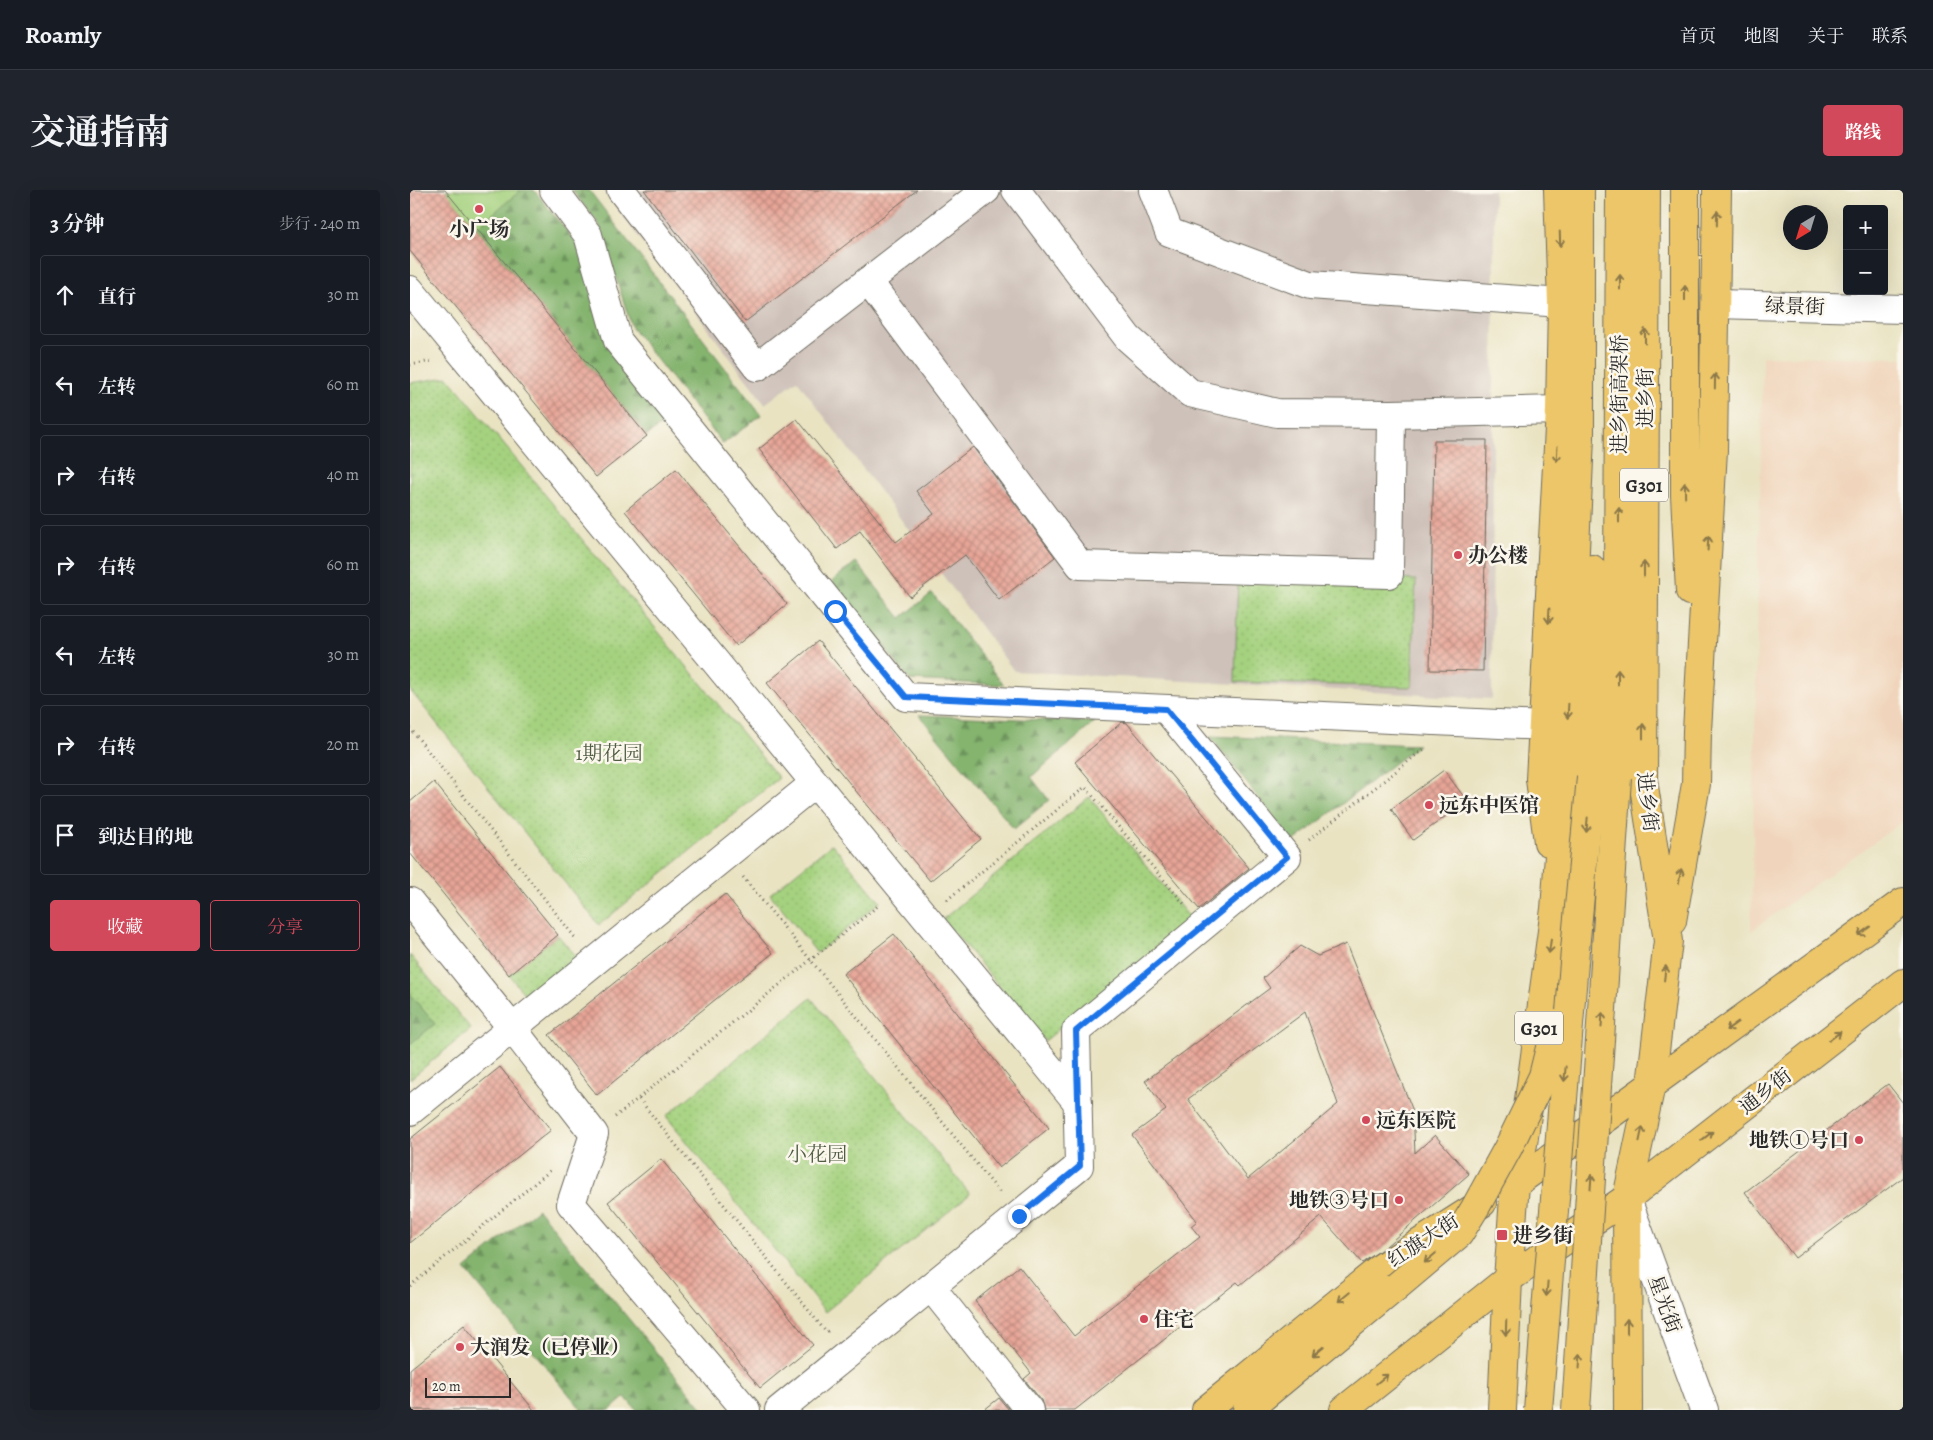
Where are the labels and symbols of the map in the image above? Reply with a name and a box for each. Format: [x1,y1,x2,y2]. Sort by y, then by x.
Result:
marker: 小广场 [473,203,485,215]
north arrow [1783,205,1828,250]
one-way arrow [1712,211,1722,227]
place label: 小广场 [449,216,509,243]
one-way arrow [1555,230,1565,246]
one-way arrow [1615,274,1625,290]
one-way arrow [1680,285,1690,302]
street label: 绿景街 [1765,292,1825,321]
one-way arrow [1640,328,1650,344]
street label: 进乡街高架桥 [1606,334,1633,454]
street label: 进乡街 [1632,368,1659,428]
one-way arrow [1710,373,1719,389]
one-way arrow [1553,445,1562,461]
road number: G301 [1620,468,1668,502]
one-way arrow [1680,483,1690,499]
one-way arrow [1614,507,1624,523]
one-way arrow [1703,536,1712,552]
place label: 办公楼 [1468,542,1528,569]
marker: 办公楼 [1452,549,1464,561]
one-way arrow [1639,561,1649,577]
route start [824,600,847,623]
one-way arrow [1544,608,1554,624]
one-way arrow [1613,669,1623,686]
one-way arrow [1563,703,1572,719]
one-way arrow [1638,723,1648,740]
park label: 1期花园 [576,740,642,767]
street label: 进乡街 [1630,771,1665,833]
place label: 远东中医馆 [1439,792,1539,819]
marker: 远东中医馆 [1423,799,1435,811]
one-way arrow [1582,817,1591,833]
one-way arrow [1675,868,1685,884]
one-way arrow [1857,926,1871,936]
one-way arrow [1545,937,1555,953]
one-way arrow [1660,965,1670,981]
road number: G301 [1515,1011,1563,1044]
one-way arrow [1597,1012,1606,1028]
one-way arrow [1726,1021,1739,1032]
one-way arrow [1828,1031,1841,1042]
street label: 通乡街 [1733,1062,1797,1121]
one-way arrow [1560,1066,1570,1082]
place label: 远东医院 [1376,1107,1456,1134]
marker: 远东医院 [1360,1114,1372,1126]
one-way arrow [1637,1126,1646,1142]
place label: 地铁①号口 [1749,1127,1849,1154]
one-way arrow [1700,1131,1713,1142]
marker: 地铁①号口 [1853,1134,1865,1146]
park label: 小花园 [787,1141,847,1168]
one-way arrow [1587,1174,1596,1190]
place label: 地铁③号口 [1289,1187,1389,1214]
marker: 地铁③号口 [1393,1194,1405,1206]
route end [1008,1205,1031,1228]
street label: 红旗大街 [1382,1207,1464,1274]
place label: 进乡街 [1513,1222,1573,1249]
marker: 进乡街 [1495,1228,1509,1242]
one-way arrow [1424,1252,1437,1264]
street label: 星光街 [1642,1271,1687,1337]
one-way arrow [1543,1280,1552,1296]
one-way arrow [1338,1292,1351,1303]
place label: 住宅 [1154,1306,1194,1333]
marker: 住宅 [1138,1313,1150,1325]
one-way arrow [1622,1319,1632,1335]
one-way arrow [1501,1320,1511,1336]
place label: 大润发（已停业） [470,1334,630,1361]
marker: 大润发（已停业） [454,1341,466,1353]
one-way arrow [1312,1346,1325,1357]
one-way arrow [1575,1354,1584,1370]
one-way arrow [1376,1374,1389,1385]
scale bar [425,1375,511,1398]

